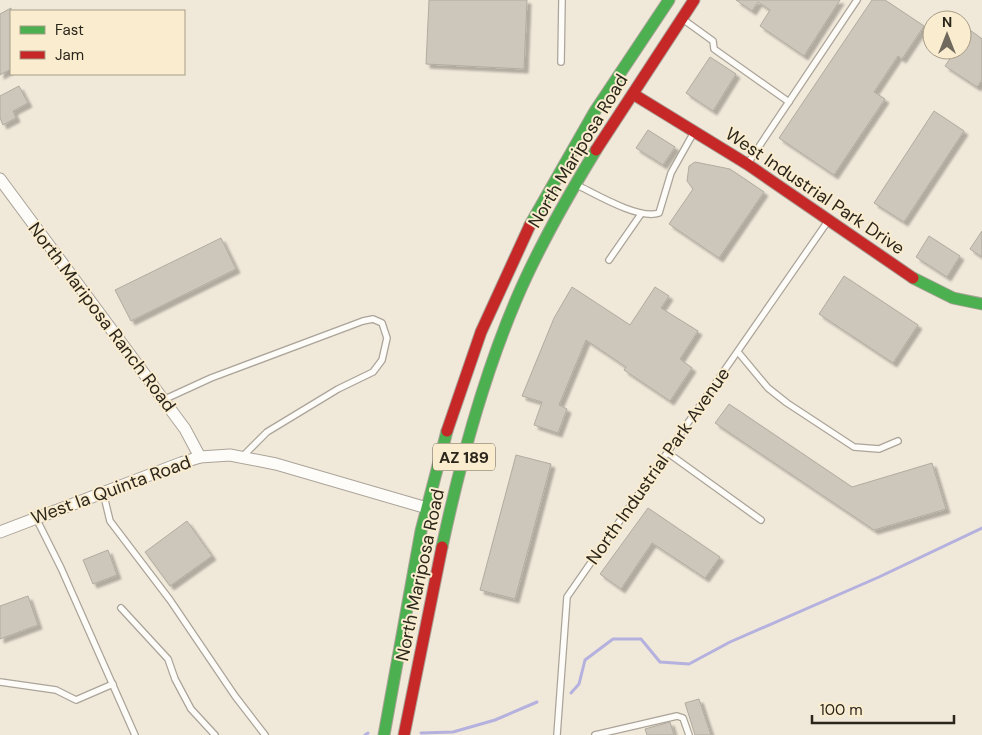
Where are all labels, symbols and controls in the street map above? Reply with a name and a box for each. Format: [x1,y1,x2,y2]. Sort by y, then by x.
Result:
legend [10,10,185,75]
north arrow [922,10,972,60]
text: N [942,13,952,31]
text: Fast [55,20,84,40]
text: Jam [55,45,84,65]
street label: North Mariposa Road [523,70,633,232]
street label: West Industrial Park Drive [721,122,909,260]
street label: North Mariposa Ranch Road [23,217,181,417]
street label: North Industrial Park Avenue [581,363,735,569]
road number: AZ 189 [433,444,495,471]
street label: West la Quinta Road [28,450,194,530]
street label: North Mariposa Road [390,487,450,663]
scale bar [812,692,954,724]
text: 100 m [820,700,863,720]

